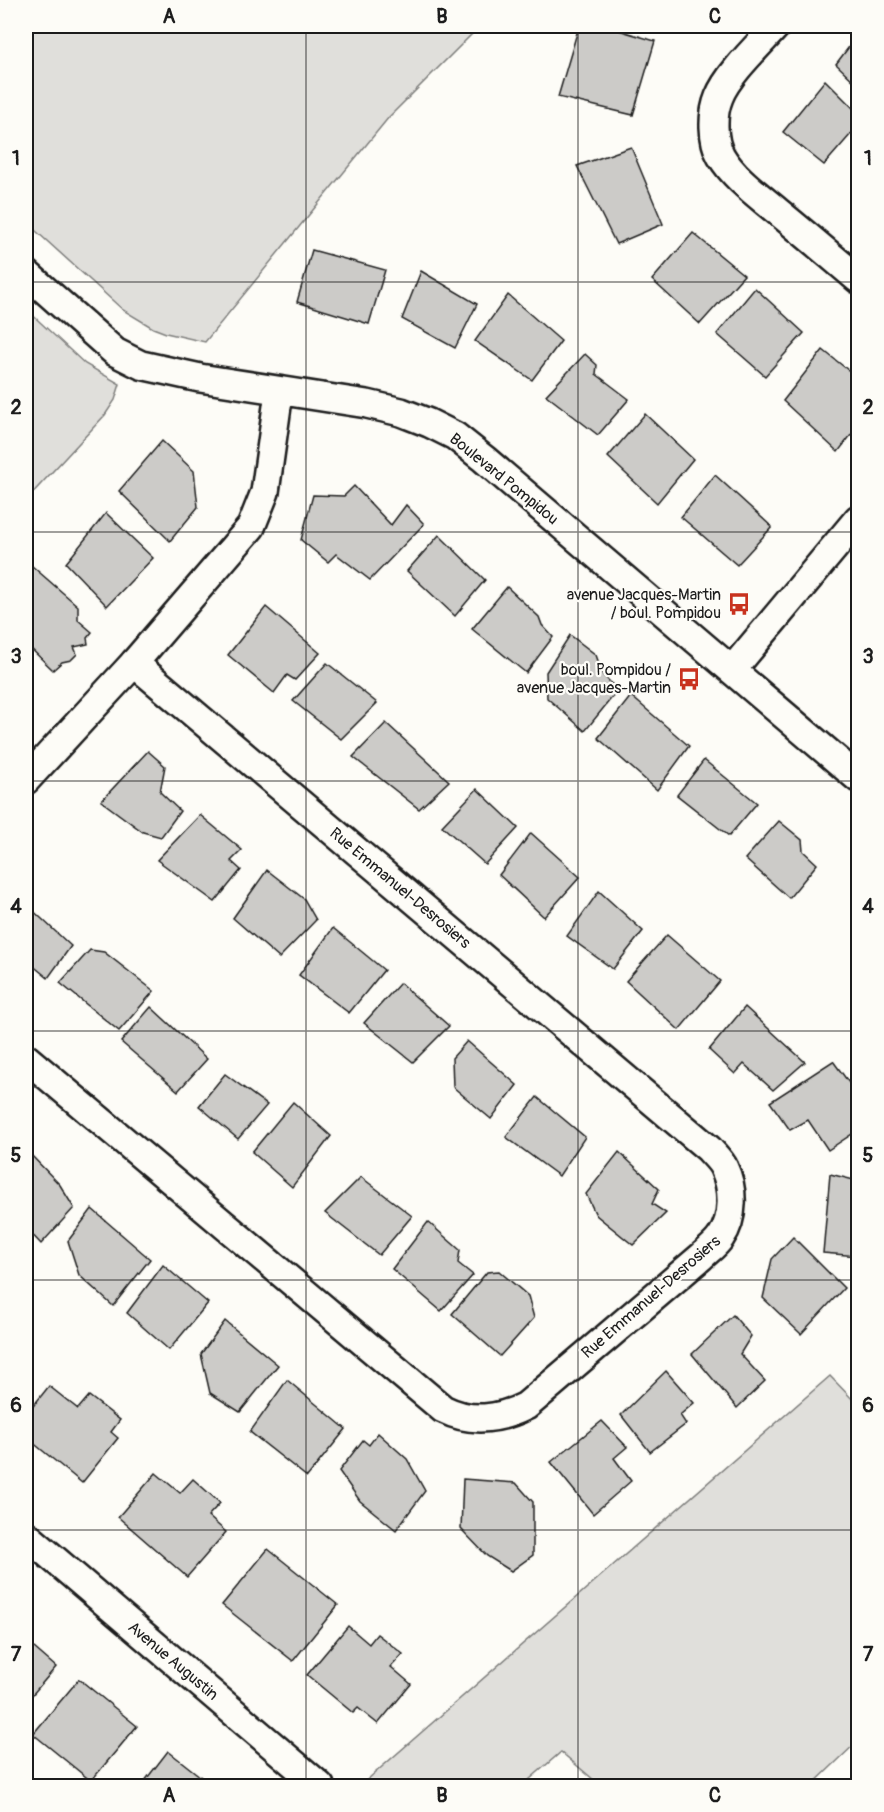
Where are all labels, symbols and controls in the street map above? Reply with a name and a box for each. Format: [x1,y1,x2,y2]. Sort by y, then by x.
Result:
text: A [163,4,176,29]
text: B [436,4,448,29]
text: C [709,4,721,29]
text: 1 [12,146,20,171]
text: 1 [864,146,872,171]
text: 2 [10,395,22,420]
text: 2 [862,395,874,420]
street label: Boulevard Pompidou [445,429,563,529]
place label: avenue Jacques-Martin / boul. Pompidou [567,585,721,623]
bus stop icon: avenue Jacques-Martin / boul. Pompidou [726,591,752,617]
text: 3 [10,644,22,669]
text: 3 [862,644,874,669]
place label: boul. Pompidou / avenue Jacques-Martin [517,660,671,698]
bus stop icon: boul. Pompidou / avenue Jacques-Martin [676,666,702,692]
street label: Rue Emmanuel-Desrosiers [325,823,475,953]
text: 4 [10,894,22,919]
text: 4 [862,894,874,919]
text: 5 [11,1143,22,1168]
text: 5 [863,1143,874,1168]
street label: Rue Emmanuel-Desrosiers [577,1231,725,1363]
text: 6 [10,1393,22,1418]
text: 6 [862,1393,874,1418]
street label: Avenue Augustin [124,1617,222,1705]
text: 7 [11,1642,22,1667]
text: 7 [863,1642,874,1667]
text: A [163,1783,176,1808]
text: B [436,1783,448,1808]
text: C [709,1783,721,1808]

